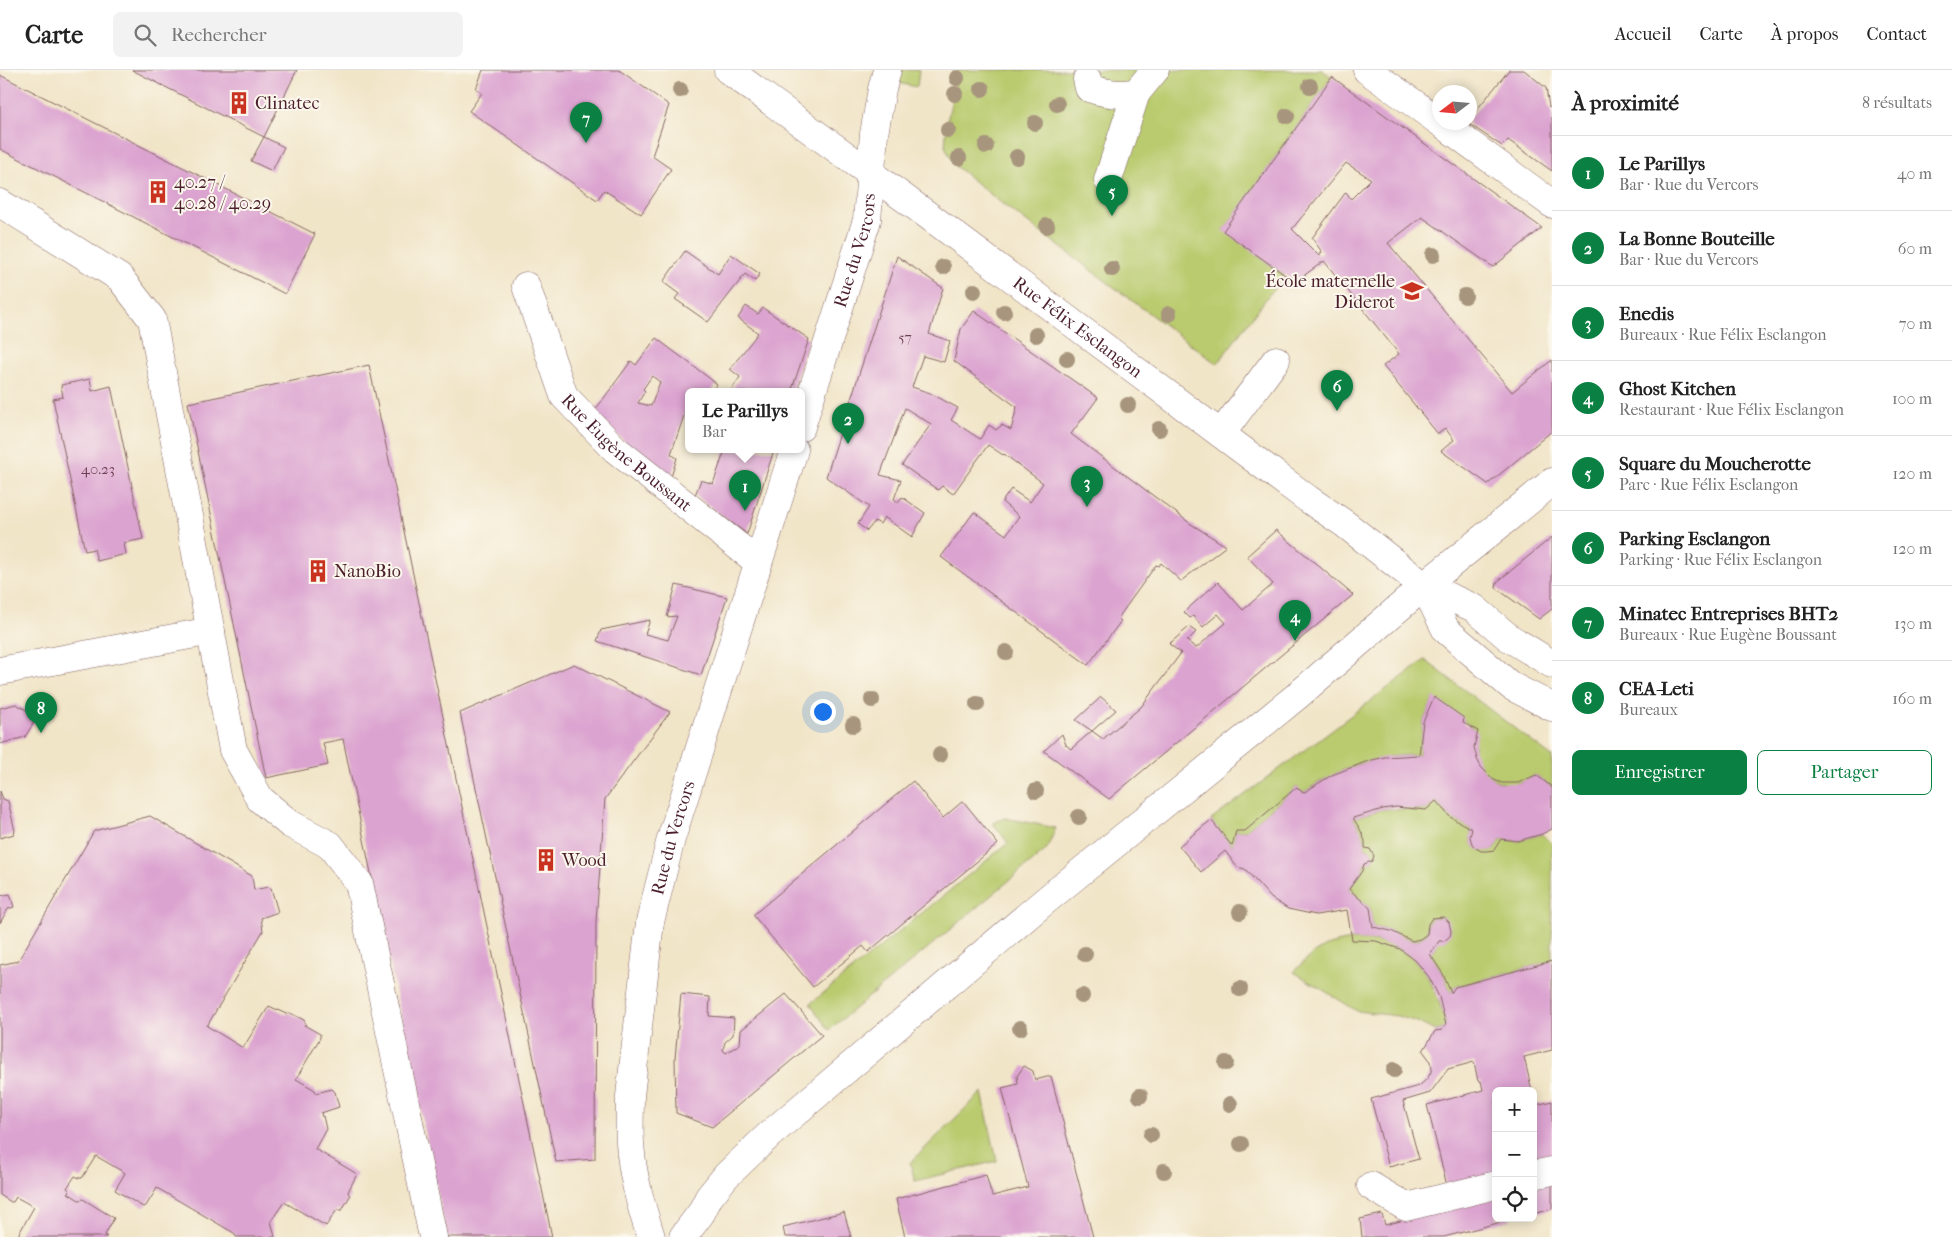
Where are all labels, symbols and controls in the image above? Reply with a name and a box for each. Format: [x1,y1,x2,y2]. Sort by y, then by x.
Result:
search box [113,12,463,57]
text: Carte [25,21,83,49]
icon: search [131,21,159,49]
text: Rechercher [171,24,267,46]
text: Accueil [1615,24,1672,45]
text: Carte [1700,24,1743,45]
text: À propos [1771,24,1838,45]
text: Contact [1866,24,1927,45]
north arrow [1432,85,1477,130]
building icon: Clinatec [226,90,252,116]
text: À proximité [1572,91,1679,115]
place label: Clinatec [255,93,320,114]
text: 8 résultats [1862,93,1932,112]
pin: 7 [570,102,602,143]
text: Le Parillys [1619,153,1705,175]
text: 1 [1585,164,1591,183]
text: 40 m [1897,164,1932,183]
place label: 40.27 / 40.28 / 40.29 [174,172,271,214]
pin: 5 [1096,175,1128,216]
text: Bar · Rue du Vercors [1619,175,1758,194]
building icon: 40.27 / 40.28 / 40.29 [145,179,171,205]
street label: Rue du Vercors [830,192,880,310]
text: La Bonne Bouteille [1619,228,1775,250]
text: 2 [1584,239,1592,258]
text: 60 m [1898,239,1932,258]
text: Bar · Rue du Vercors [1619,250,1758,269]
place label: École maternelle Diderot [1265,270,1396,313]
street label: Rue Félix Esclangon [1009,272,1147,383]
school or university icon: École maternelle Diderot [1399,278,1425,304]
text: Enedis [1619,303,1674,325]
text: 3 [1585,314,1591,333]
text: 70 m [1899,314,1932,333]
text: Bureaux · Rue Félix Esclangon [1619,325,1826,344]
house number: 57 [898,328,912,346]
pin: 6 [1321,370,1353,411]
text: Ghost Kitchen [1619,378,1736,400]
popup [685,388,805,453]
text: 4 [1583,389,1593,408]
text: 100 m [1892,389,1932,408]
street label: Rue Eugène Boussant [557,390,696,517]
text: Le Parillys [702,400,788,422]
text: Restaurant · Rue Félix Esclangon [1619,400,1844,419]
pin: 2 [832,403,864,444]
text: Bar [702,422,727,441]
text: Square du Moucherotte [1619,453,1811,475]
house number: 40.23 [81,460,115,478]
text: 5 [1585,464,1591,483]
text: 120 m [1893,464,1932,483]
pin: 3 [1071,466,1103,507]
pin: 1 [729,470,761,511]
text: Parc · Rue Félix Esclangon [1619,475,1798,494]
text: Parking Esclangon [1619,528,1770,550]
text: 6 [1584,539,1592,558]
text: 120 m [1893,539,1932,558]
text: Parking · Rue Félix Esclangon [1619,550,1822,569]
building icon: NanoBio [305,558,331,584]
place label: NanoBio [334,561,401,582]
pin: 4 [1279,600,1311,641]
text: Minatec Entreprises BHT2 [1619,603,1838,625]
text: 7 [1584,614,1592,633]
text: 130 m [1894,614,1932,633]
text: Bureaux · Rue Eugène Boussant [1619,625,1837,644]
text: CEA-Leti [1619,678,1694,700]
text: 8 [1584,689,1592,708]
text: 160 m [1892,689,1932,708]
pin: 8 [25,692,57,733]
your location [810,699,836,725]
text: Bureaux [1619,700,1678,719]
button: Enregistrer [1572,750,1747,795]
button: Partager [1757,750,1932,795]
street label: Rue du Vercors [647,778,700,897]
building icon: Wood [533,847,559,873]
place label: Wood [561,850,607,871]
map controls [1492,1087,1537,1222]
button: + [1492,1087,1537,1132]
button: − [1492,1132,1537,1177]
button: locate [1492,1177,1537,1222]

